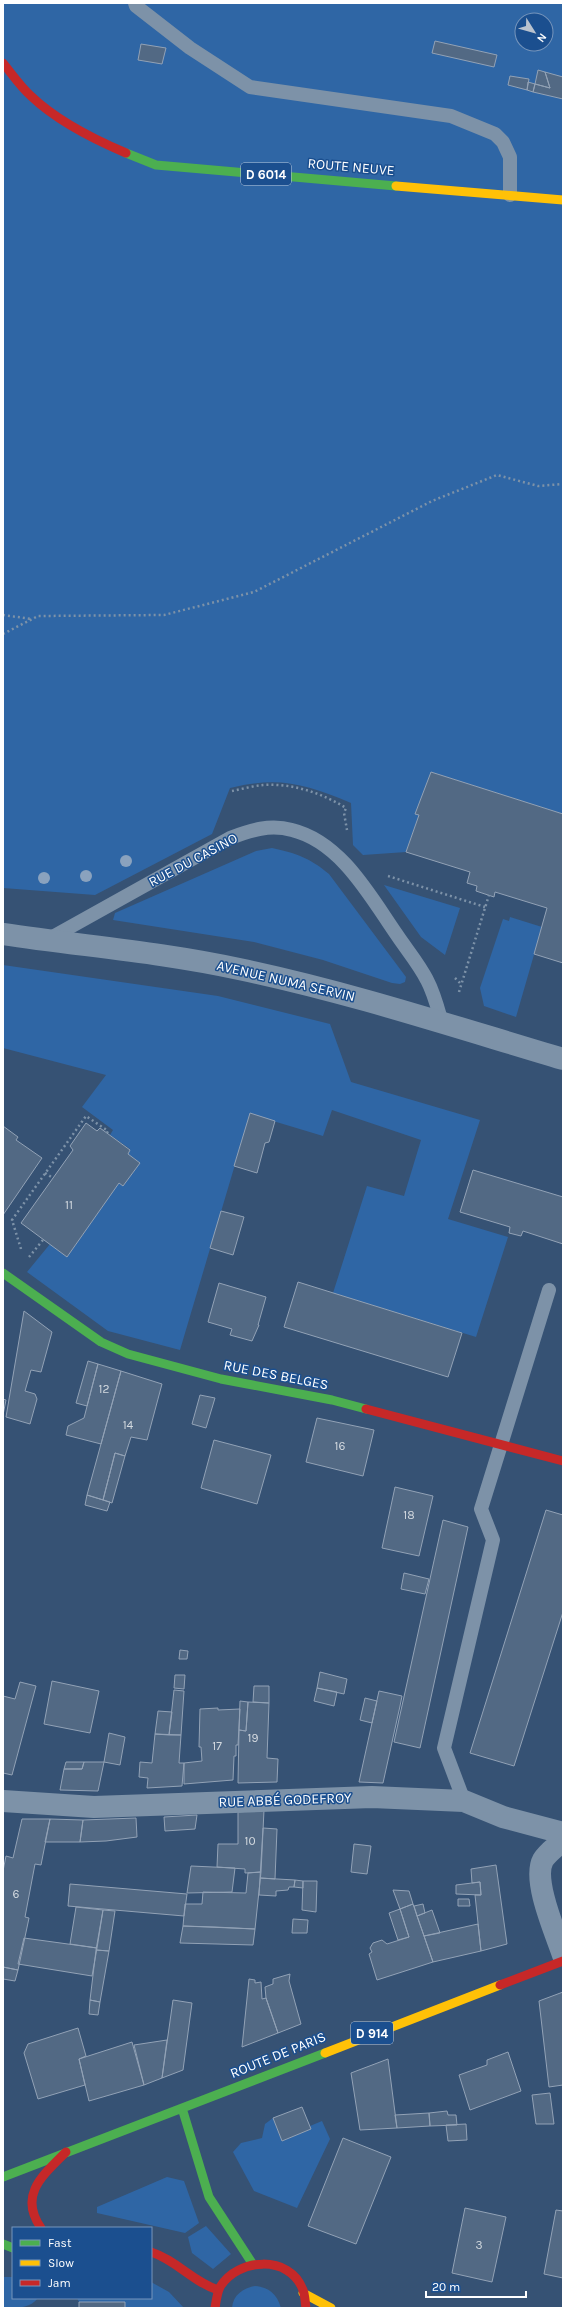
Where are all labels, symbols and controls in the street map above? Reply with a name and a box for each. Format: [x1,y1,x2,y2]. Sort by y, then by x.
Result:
north arrow [514,12,554,52]
text: N [534,31,549,45]
street label: ROUTE NEUVE [307,155,395,179]
road number: D 6014 [241,163,291,185]
street label: RUE DU CASINO [146,829,240,891]
street label: AVENUE NUMA SERVIN [215,957,357,1005]
house number: 11 [65,1198,73,1212]
street label: RUE DES BELGES [222,1357,330,1393]
house number: 12 [99,1382,110,1396]
house number: 14 [123,1418,134,1432]
house number: 16 [335,1439,346,1453]
house number: 18 [403,1508,415,1522]
house number: 19 [248,1731,258,1745]
house number: 17 [212,1739,222,1753]
street label: RUE ABBÉ GODEFROY [218,1788,352,1811]
house number: 10 [244,1834,256,1848]
house number: 6 [13,1887,20,1901]
road number: D 914 [351,2022,393,2044]
street label: ROUTE DE PARIS [228,2028,328,2082]
legend [12,2227,152,2299]
text: Fast [48,2236,72,2250]
house number: 3 [475,2238,483,2252]
text: Slow [48,2256,74,2270]
scale bar [426,2273,526,2299]
text: Jam [48,2276,71,2290]
text: 20 m [432,2280,460,2294]

